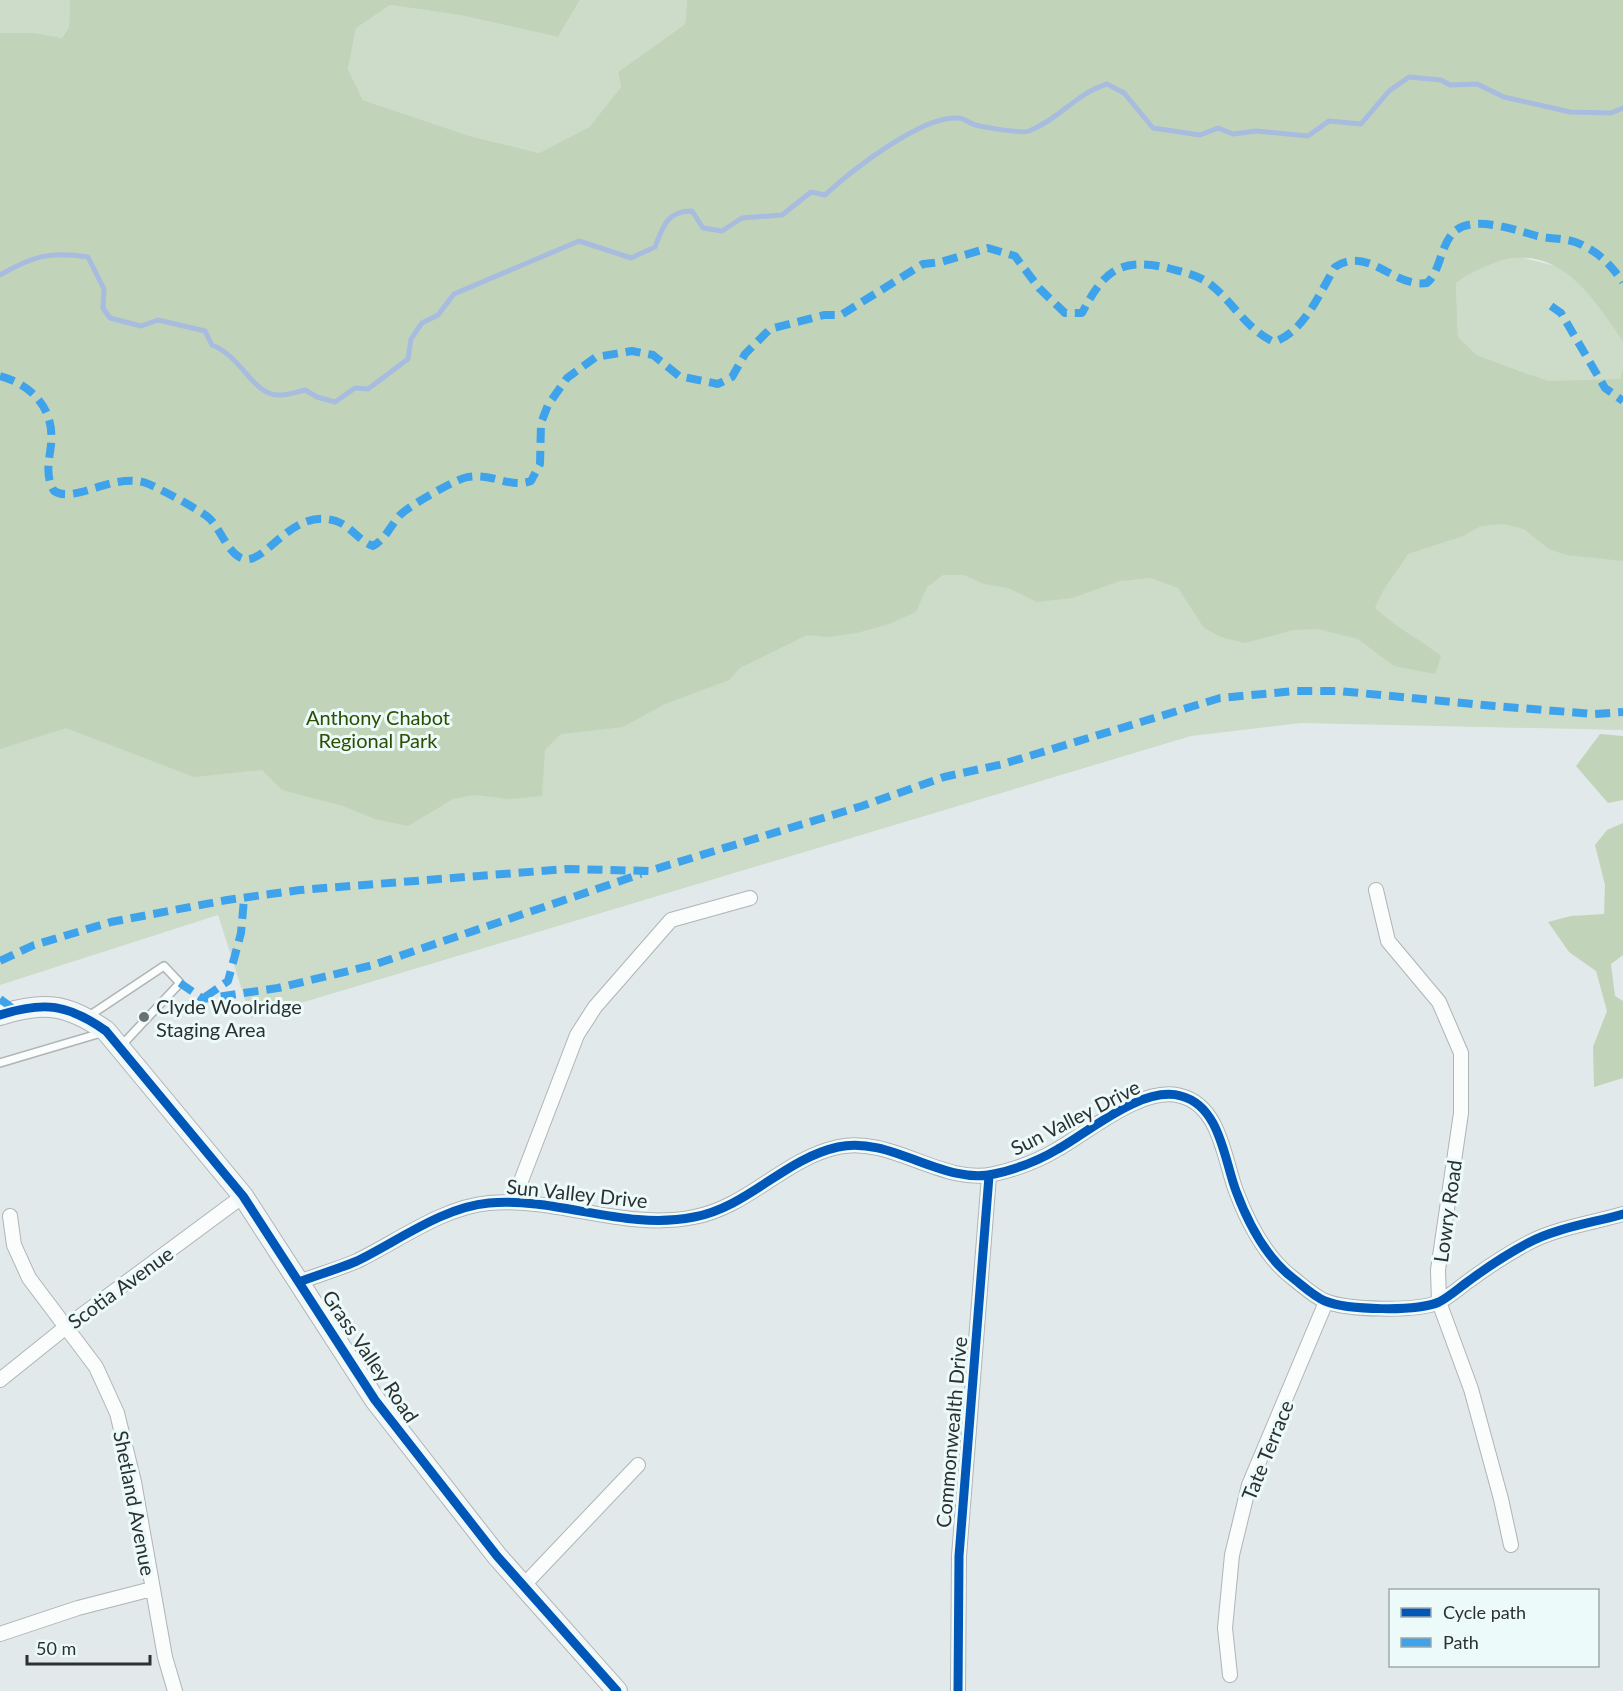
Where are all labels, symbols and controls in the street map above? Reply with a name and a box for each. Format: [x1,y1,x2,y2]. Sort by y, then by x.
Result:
park label: Anthony Chabot Regional Park [306,705,450,752]
place label: Clyde Woolridge Staging Area [156,994,302,1041]
marker: Clyde Woolridge Staging Area [137,1010,151,1024]
street label: Sun Valley Drive [1006,1074,1144,1160]
street label: Lowry Road [1428,1158,1466,1264]
street label: Sun Valley Drive [505,1174,649,1212]
street label: Scotia Avenue [63,1241,177,1333]
street label: Grass Valley Road [318,1285,424,1427]
street label: Commonwealth Drive [931,1335,971,1529]
street label: Tate Terrace [1236,1396,1298,1504]
street label: Shetland Avenue [109,1428,161,1578]
legend [1389,1589,1599,1667]
text: Cycle path [1443,1601,1526,1623]
scale bar [27,1628,150,1666]
text: Path [1443,1631,1479,1653]
text: 50 m [36,1637,76,1659]

